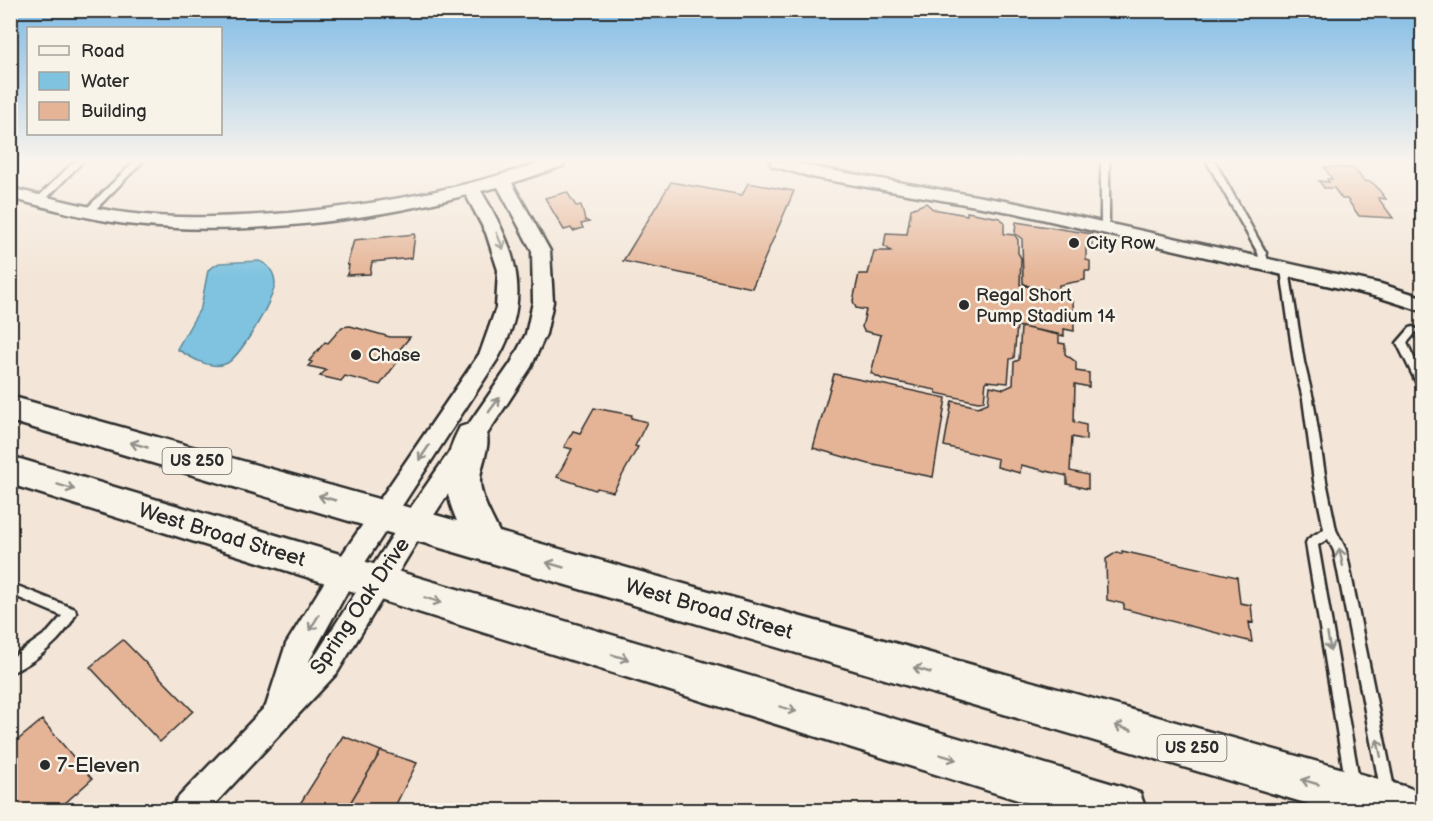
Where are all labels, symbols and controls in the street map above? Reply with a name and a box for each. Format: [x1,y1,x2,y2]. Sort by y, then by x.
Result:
legend [27,27,222,135]
text: Road [81,41,125,62]
text: Water [81,71,129,92]
text: Building [81,101,147,122]
one-way arrow [495,231,506,250]
place label: City Row [1086,233,1155,254]
marker: City Row [1067,236,1081,250]
place label: Regal Short Pump Stadium 14 [976,285,1116,327]
marker: Regal Short Pump Stadium 14 [957,298,971,312]
place label: Chase [368,345,421,366]
marker: Chase [349,348,363,362]
one-way arrow [488,398,500,414]
one-way arrow [130,439,149,450]
one-way arrow [418,444,430,461]
road number: US 250 [162,448,232,474]
one-way arrow [56,482,75,493]
one-way arrow [318,492,337,503]
street label: West Broad Street [136,498,309,572]
street label: Spring Oak Drive [305,533,415,679]
one-way arrow [1335,548,1346,568]
one-way arrow [546,559,565,570]
street label: West Broad Street [622,573,796,645]
one-way arrow [423,595,442,606]
one-way arrow [308,614,320,631]
one-way arrow [1324,631,1335,651]
one-way arrow [610,652,629,663]
one-way arrow [912,664,931,675]
one-way arrow [778,704,797,715]
one-way arrow [1114,722,1133,733]
road number: US 250 [1158,735,1226,761]
one-way arrow [1373,739,1384,759]
one-way arrow [938,752,957,763]
place label: 7-Eleven [57,753,140,778]
marker: 7-Eleven [38,758,52,772]
one-way arrow [1301,776,1320,787]

